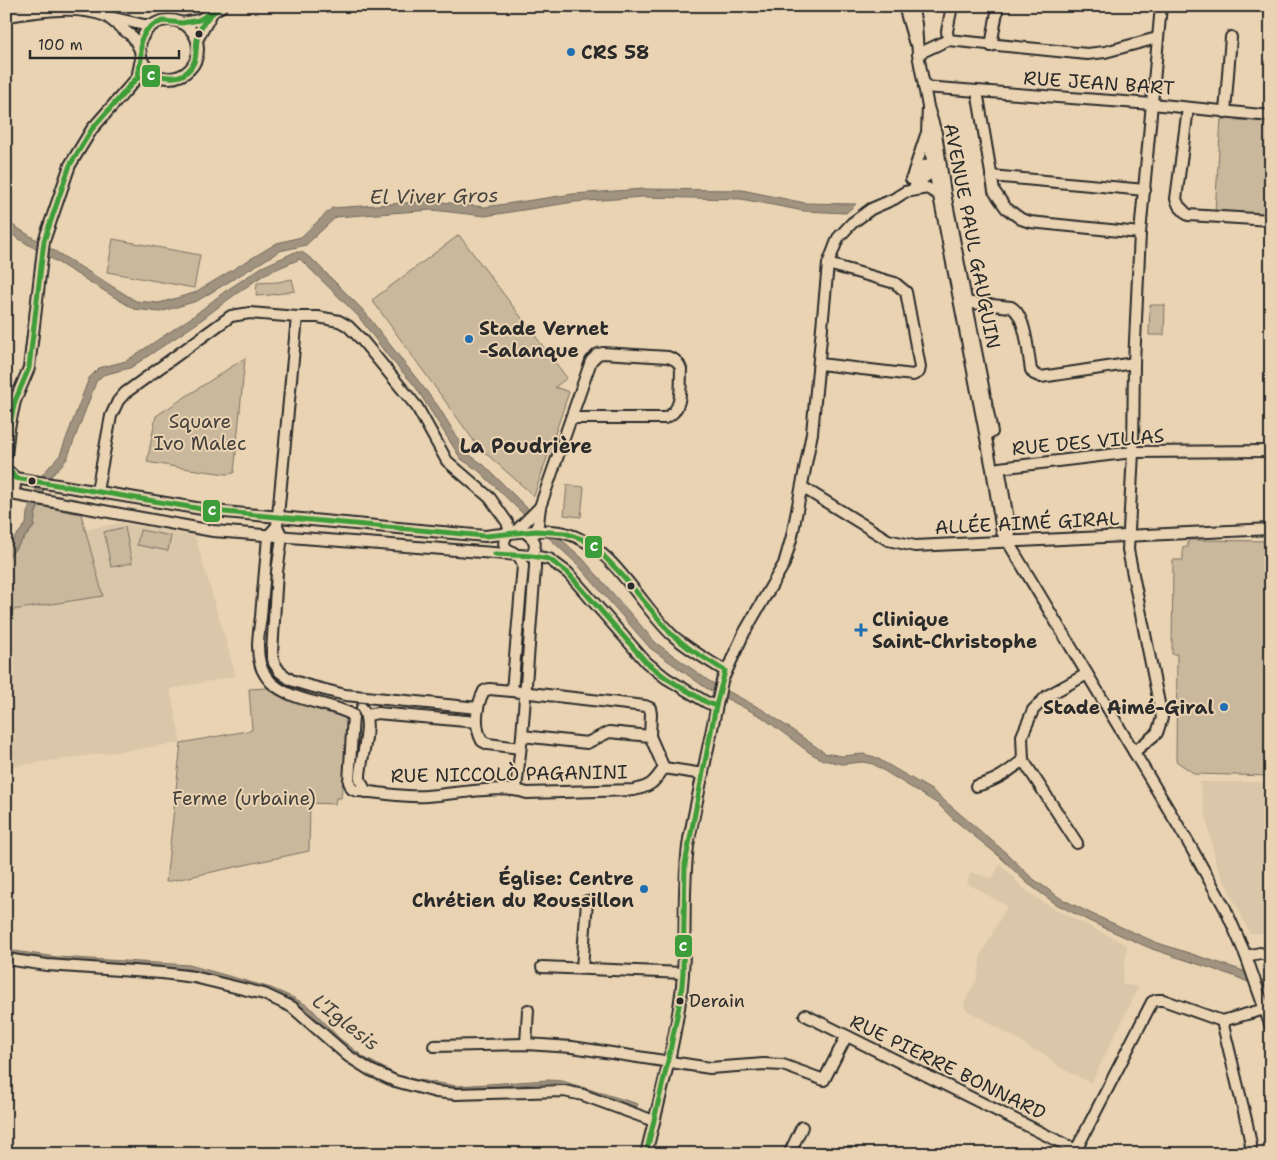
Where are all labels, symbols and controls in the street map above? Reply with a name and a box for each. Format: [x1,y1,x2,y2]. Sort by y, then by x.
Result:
scale bar [30,28,179,60]
unlabelled marker [194,29,204,39]
text: 100 m [38,35,83,55]
place label: CRS 58 [581,40,649,65]
marker: CRS 58 [565,46,577,58]
line badge: C [141,64,161,88]
street label: RUE JEAN BART [1023,65,1176,101]
text: C [147,66,155,84]
street label: AVENUE PAUL GAUGUIN [938,121,1006,351]
water label: El Viver Gros [369,182,499,210]
place label: Stade Vernet -Salanque [479,316,609,363]
marker: Stade Vernet -Salanque [463,333,475,345]
park label: Square Ivo Malec [153,409,247,456]
street label: RUE DES VILLAS [1011,423,1165,461]
district label: La Poudrière [460,433,592,459]
unlabelled marker [27,476,37,486]
line badge: C [202,499,221,523]
text: C [208,501,216,519]
street label: ALLÉE AIMÉ GIRAL [934,505,1120,540]
line badge: C [584,535,603,559]
text: C [590,537,598,555]
unlabelled marker [626,581,636,591]
place label: Clinique Saint-Christophe [872,607,1037,654]
marker: Clinique Saint-Christophe [854,623,868,637]
place label: Stade Aimé-Giral [1043,695,1214,720]
marker: Stade Aimé-Giral [1218,701,1230,713]
street label: RUE NICCOLÒ PAGANINI [390,758,628,789]
park label: Ferme (urbaine) [172,786,316,811]
place label: Église: Centre Chrétien du Roussillon [412,865,634,913]
marker: Église: Centre Chrétien du Roussillon [638,883,650,895]
line badge: C [674,934,693,958]
text: C [679,937,687,955]
water label: L'Iglesis [307,988,385,1056]
place label: Derain [689,989,745,1013]
marker: Derain [675,996,685,1006]
street label: RUE PIERRE BONNARD [846,1009,1050,1125]

